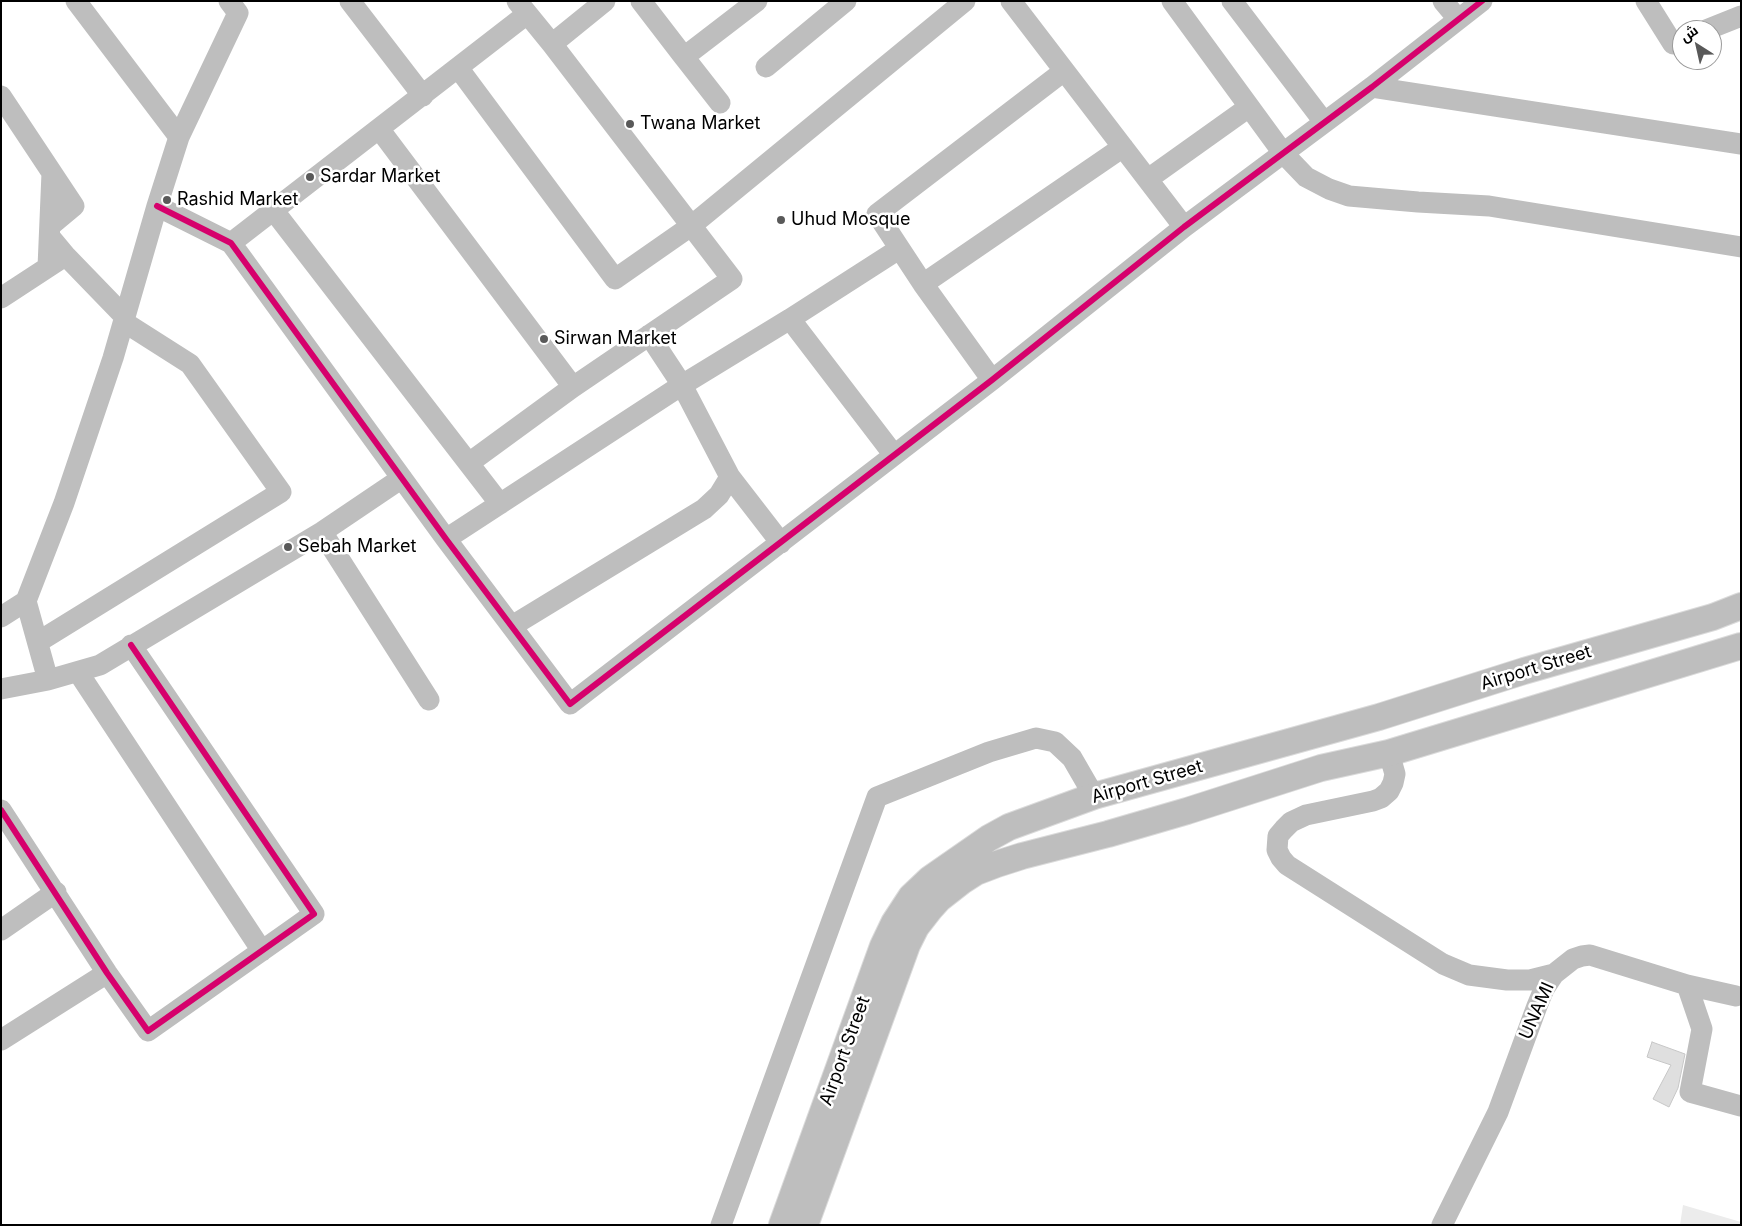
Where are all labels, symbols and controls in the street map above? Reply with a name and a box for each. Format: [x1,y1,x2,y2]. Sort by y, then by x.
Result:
north arrow [1672,20,1722,70]
text: ش [1676,21,1701,45]
place label: Twana Market [640,113,760,135]
marker: Twana Market [624,118,636,130]
place label: Sardar Market [320,166,440,188]
marker: Sardar Market [304,171,316,183]
place label: Rashid Market [177,189,298,211]
marker: Rashid Market [161,194,173,206]
place label: Uhud Mosque [791,209,910,231]
marker: Uhud Mosque [775,214,787,226]
place label: Sirwan Market [554,328,677,350]
marker: Sirwan Market [538,333,550,345]
place label: Sebah Market [298,536,416,558]
marker: Sebah Market [282,541,294,553]
street label: Airport Street [1478,641,1594,695]
street label: Airport Street [1089,756,1205,808]
street label: UNAMI [1515,979,1559,1043]
street label: Airport Street [815,993,875,1109]

